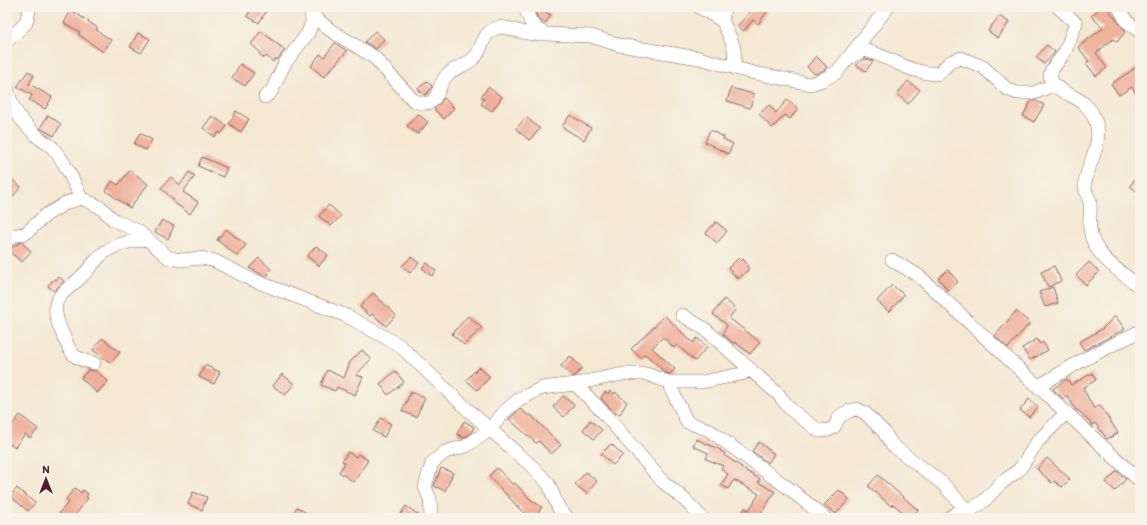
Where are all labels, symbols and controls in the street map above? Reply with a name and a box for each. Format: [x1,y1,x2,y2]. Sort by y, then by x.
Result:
north arrow [26,459,66,499]
text: N [42,463,50,476]

